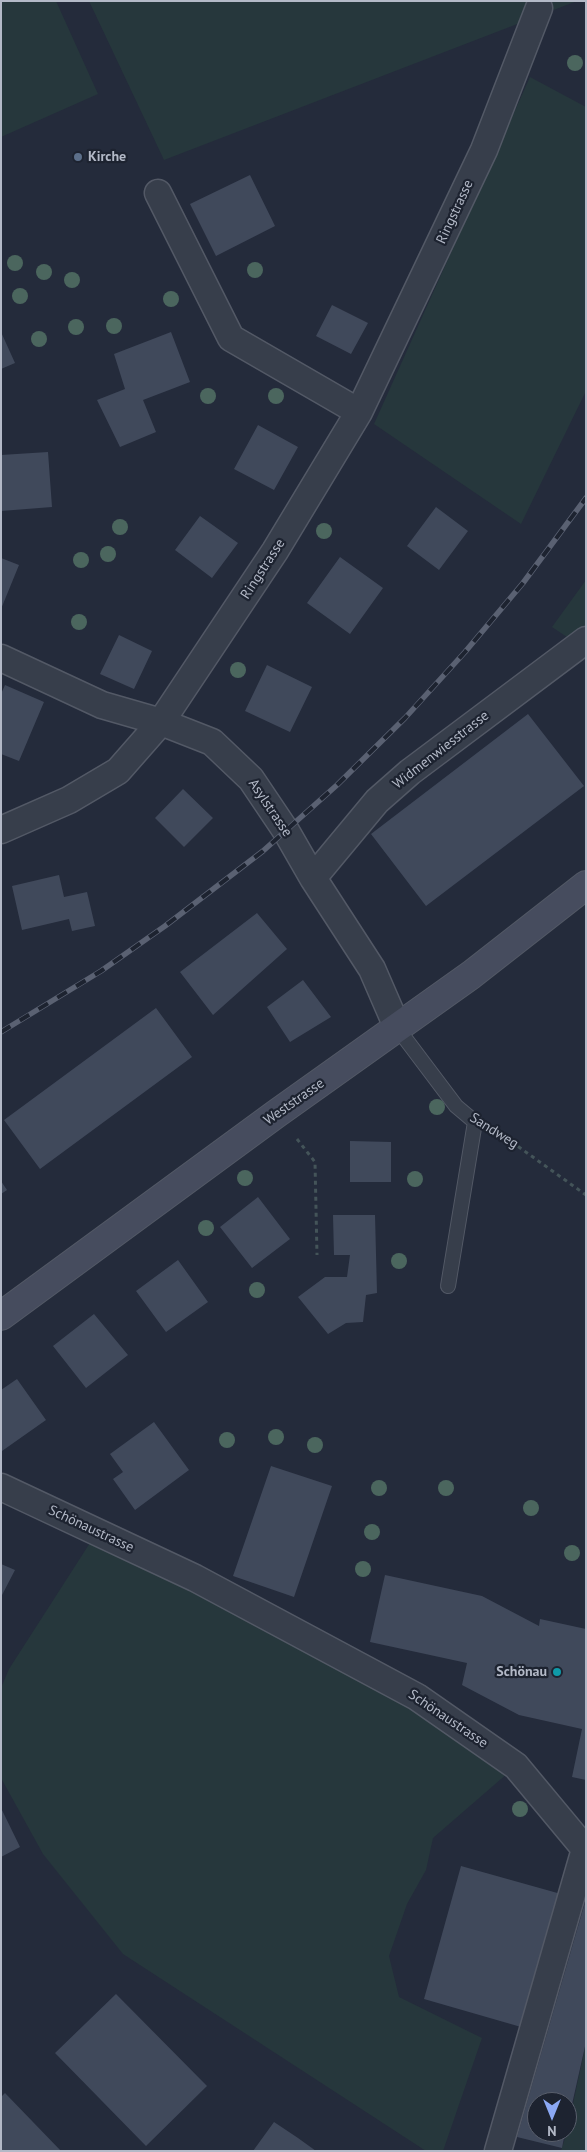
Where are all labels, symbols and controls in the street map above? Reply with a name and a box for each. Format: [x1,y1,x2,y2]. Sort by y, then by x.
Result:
place label: Kirche [88,149,126,165]
marker: Kirche [72,151,84,163]
street label: Ringstrasse [433,177,477,247]
street label: Ringstrasse [237,536,289,602]
street label: Widmenwiesstrasse [390,707,492,793]
street label: Asylstrasse [245,776,295,840]
street label: Weststrasse [261,1075,327,1129]
street label: Sandweg [467,1110,521,1152]
street label: Schönaustrasse [46,1502,136,1556]
place label: Schönau [496,1664,547,1680]
marker: Schönau [551,1666,563,1678]
street label: Schönaustrasse [405,1686,491,1752]
north arrow [527,2092,577,2142]
text: N [547,2122,557,2140]

